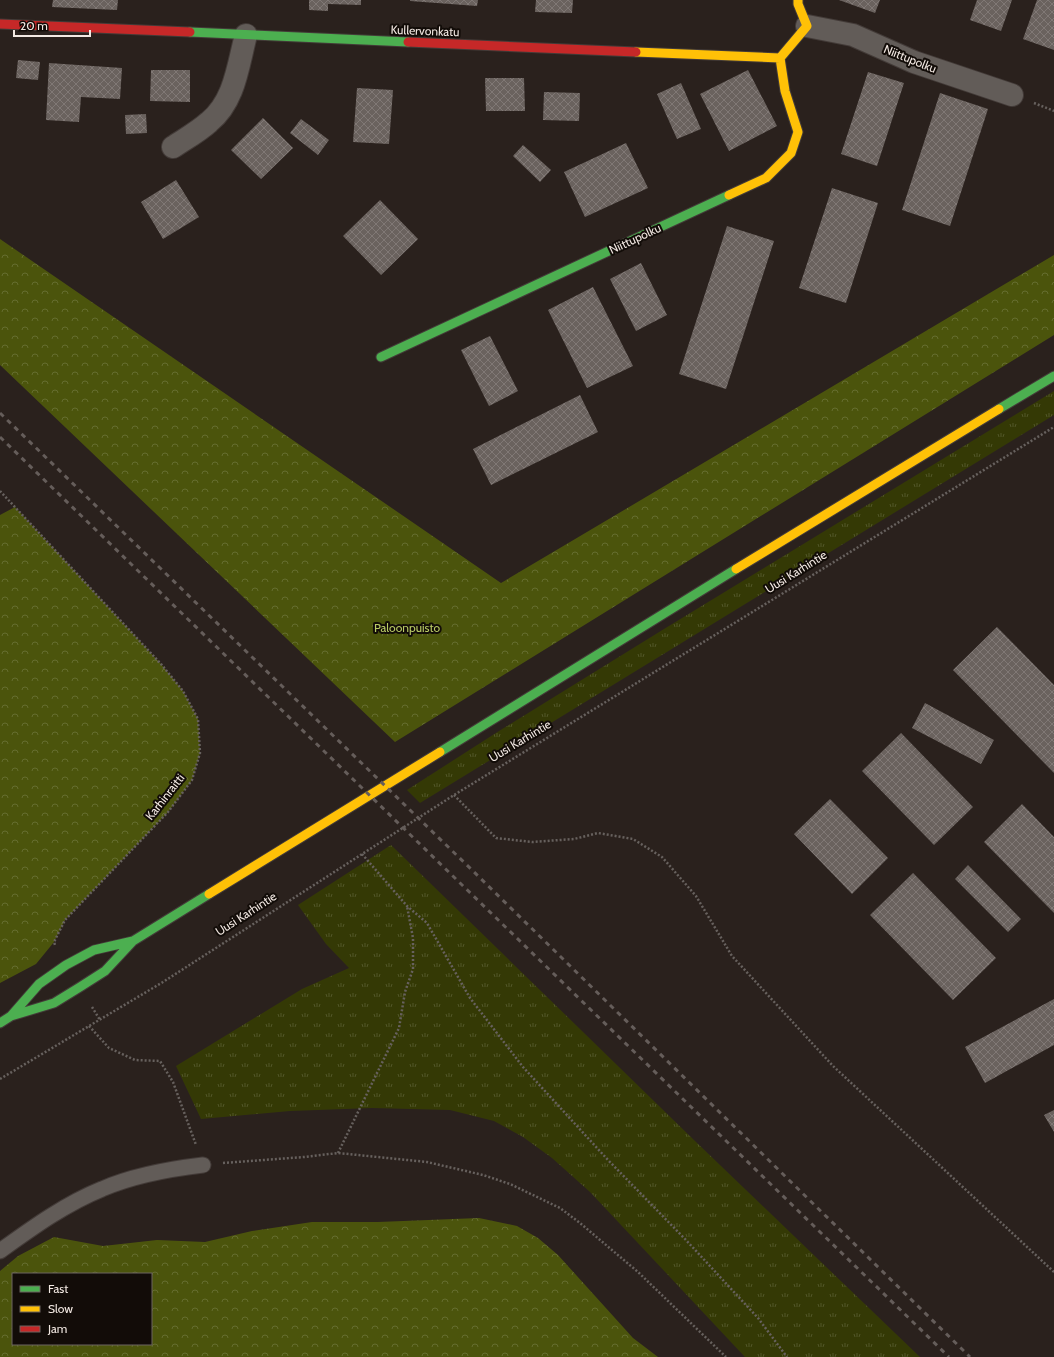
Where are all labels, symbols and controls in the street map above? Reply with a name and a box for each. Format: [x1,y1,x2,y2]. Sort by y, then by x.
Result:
scale bar [14,12,90,38]
text: 20 m [20,18,48,33]
street label: Kullervonkatu [390,22,460,39]
street label: Niittupolku [882,41,939,76]
street label: Niittupolku [606,220,663,257]
street label: Uusi Karhintie [762,547,829,596]
park label: Paloonpuisto [374,620,441,635]
street label: Uusi Karhintie [486,716,554,765]
street label: Karhinraitti [142,771,187,823]
street label: Uusi Karhintie [212,888,279,939]
legend [12,1273,152,1345]
text: Fast [48,1281,68,1296]
text: Slow [48,1301,73,1316]
text: Jam [47,1321,67,1336]

